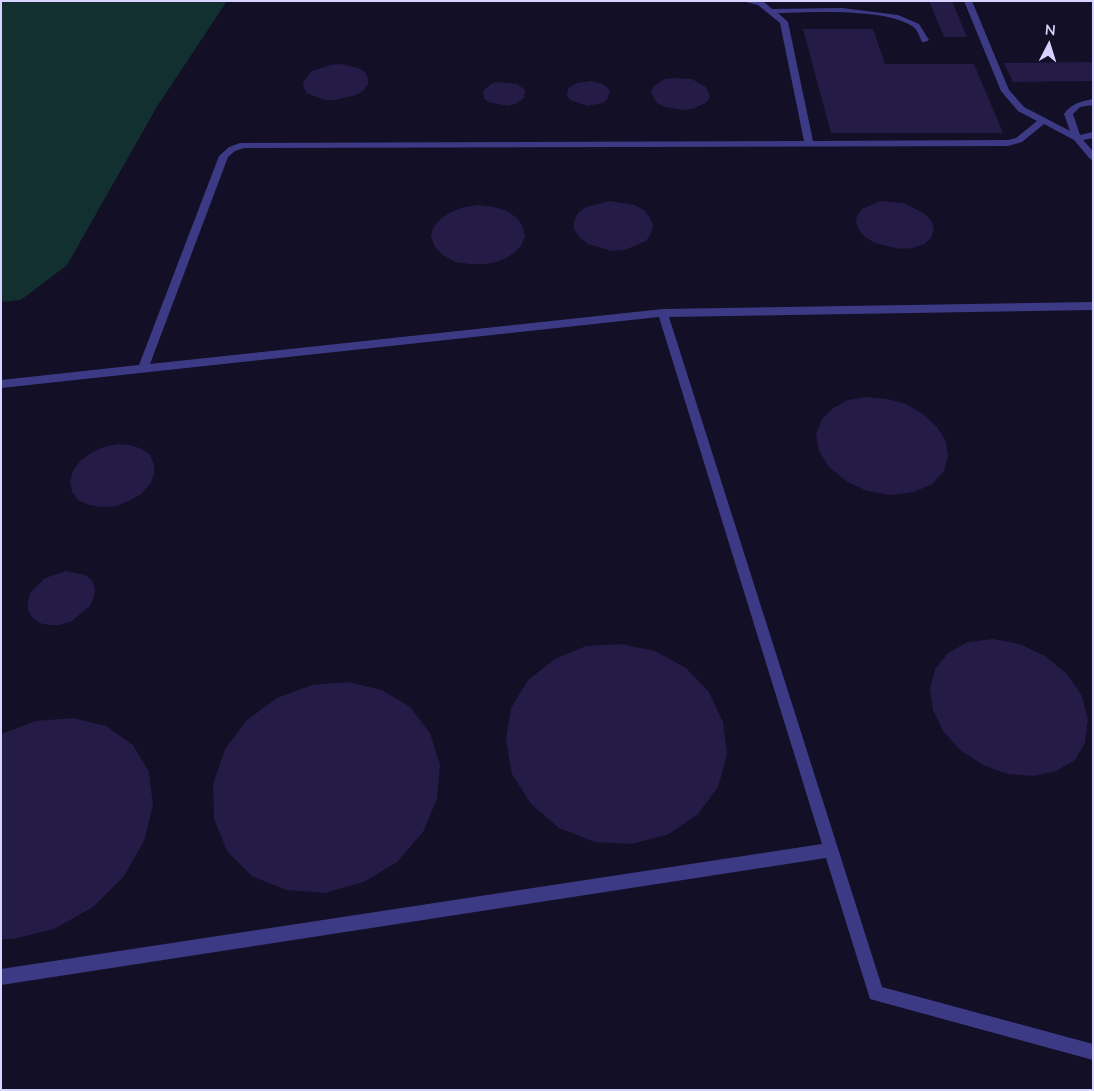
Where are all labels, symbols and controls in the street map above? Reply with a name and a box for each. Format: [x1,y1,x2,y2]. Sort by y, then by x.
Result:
north arrow [1024,20,1074,70]
text: N [1044,21,1056,38]

